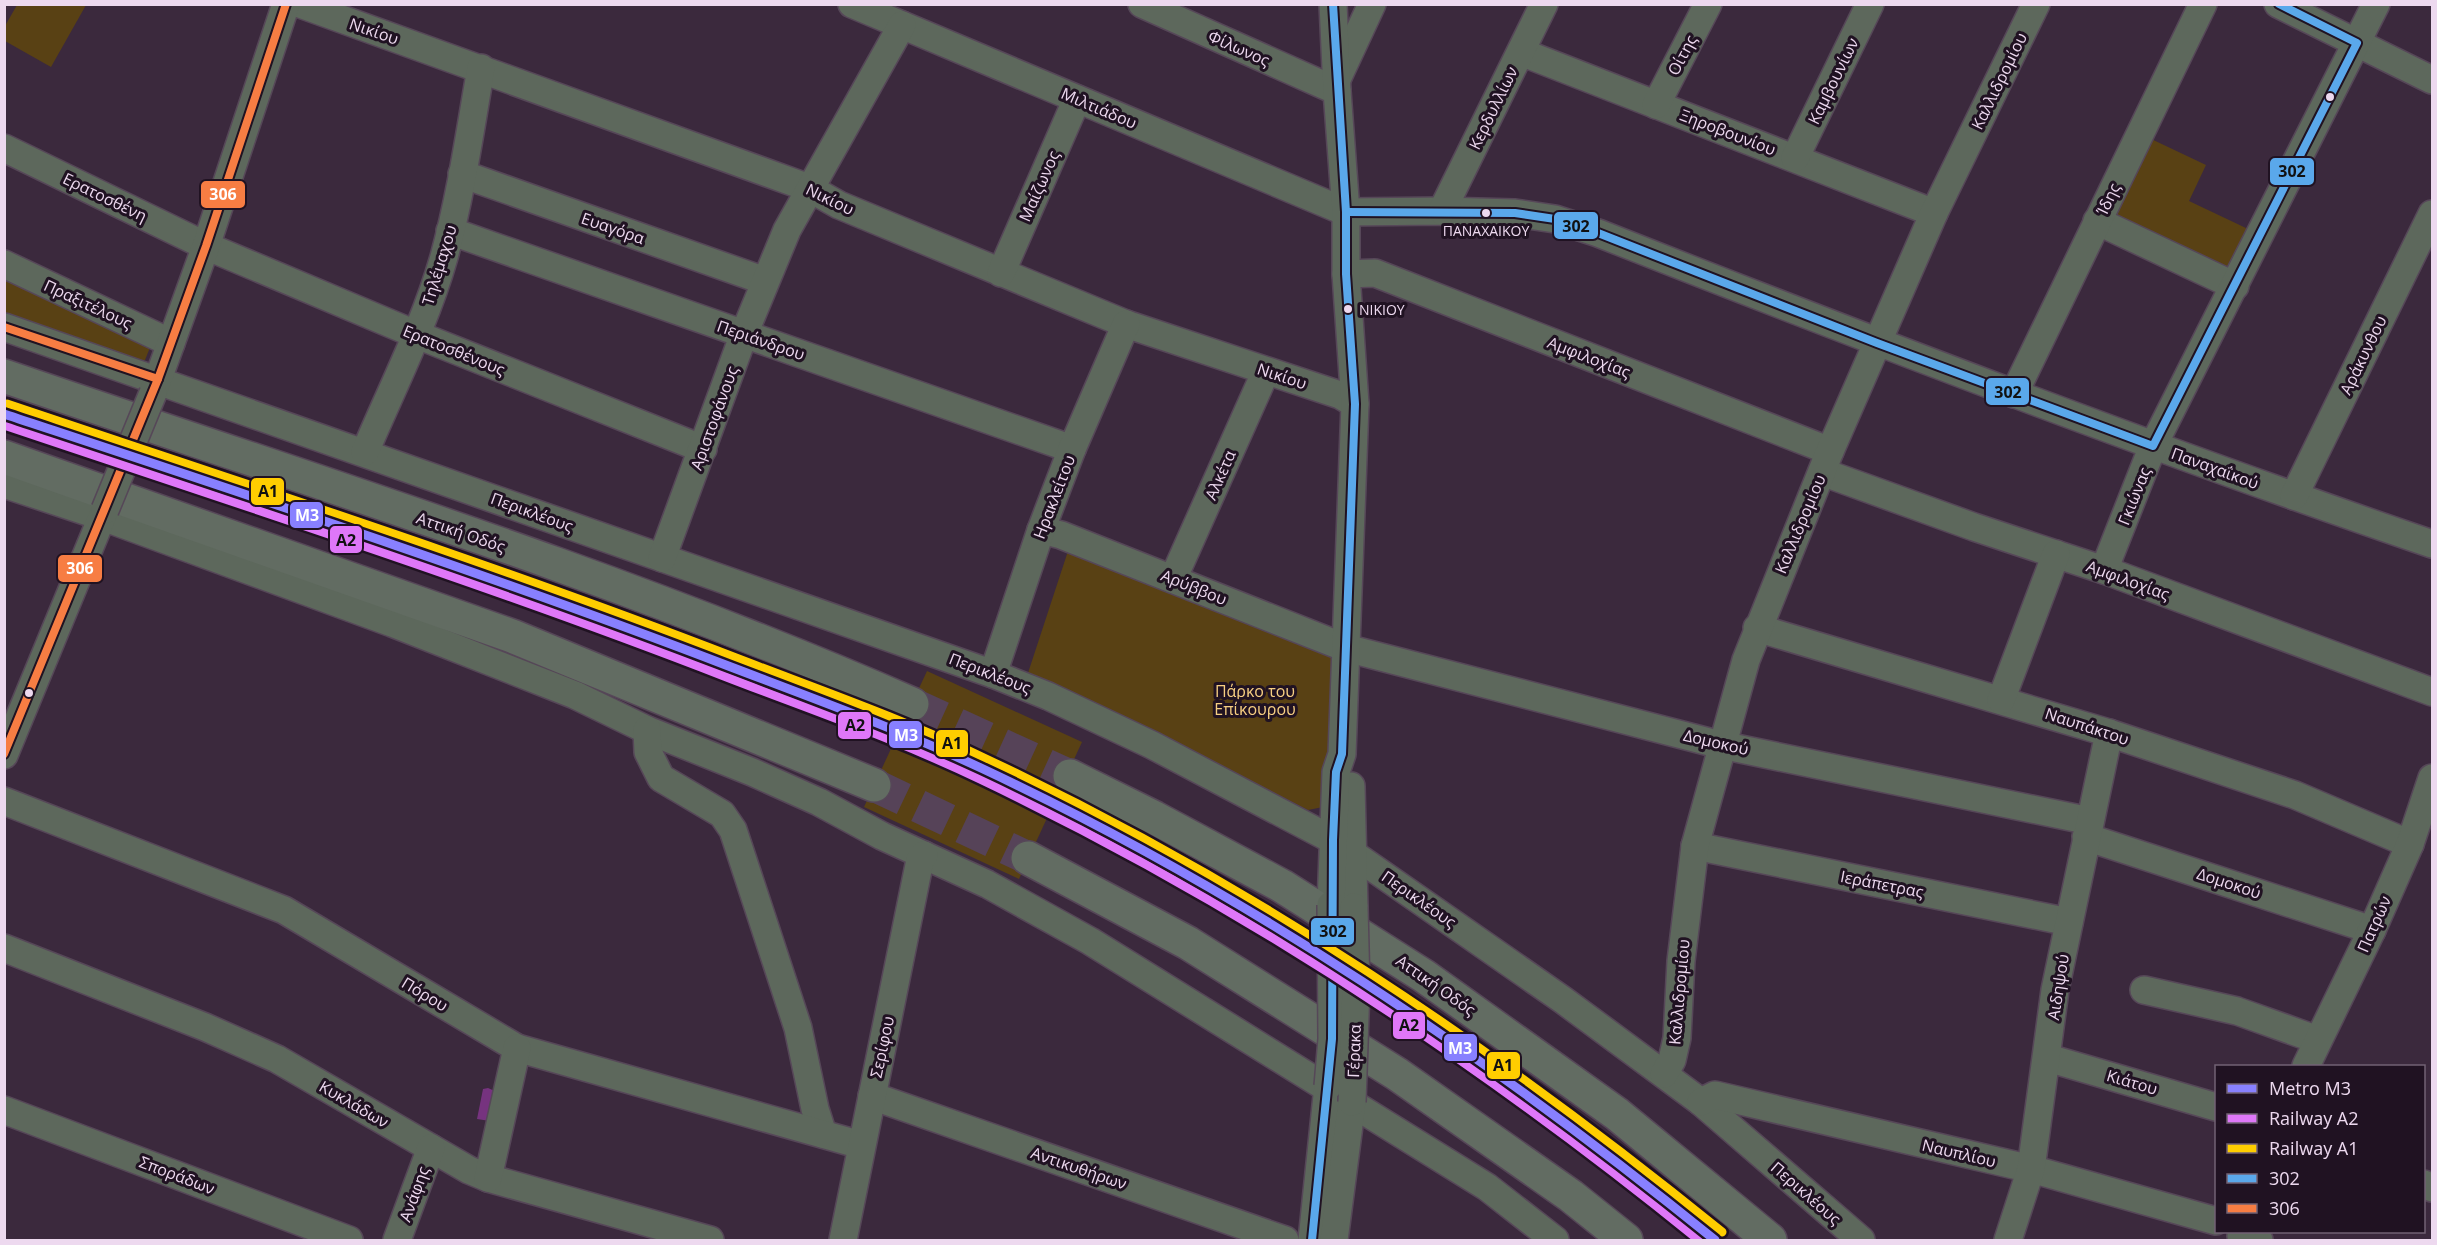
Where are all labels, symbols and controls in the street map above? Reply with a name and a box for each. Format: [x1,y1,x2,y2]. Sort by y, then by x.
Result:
street label: Νικίου [346,12,402,50]
street label: Φίλωνος [1205,25,1273,71]
street label: Καλλιδρομίου [1966,29,2032,133]
street label: Οίτης [1662,31,1702,79]
street label: Καμβουνίων [1803,34,1864,128]
street label: Κερδυλλίων [1463,62,1523,153]
street label: Μιλτιάδου [1058,82,1140,134]
unlabelled marker [2324,91,2336,103]
street label: Ξηροβουνίου [1677,104,1779,160]
street label: Μαίζωνος [1014,147,1065,225]
line badge: 302 [2269,157,2315,186]
text: 302 [2278,160,2306,182]
street label: Ερατοσθένη [59,167,151,227]
street label: Νικίου [802,178,858,220]
street label: Ίδης [2090,179,2125,220]
line badge: 306 [200,180,246,209]
text: 306 [209,183,237,205]
street label: Ευαγόρα [578,207,648,249]
marker: ΠΑΝΑΧΑΙΚΟΥ [1480,207,1492,219]
line badge: 302 [1553,211,1599,240]
text: 302 [1562,215,1590,237]
place label: ΠΑΝΑΧΑΙΚΟΥ [1443,221,1529,240]
street label: Τηλέμαχου [416,222,462,308]
street label: Πραξιτέλους [40,274,136,334]
place label: ΝΙΚΙΟΥ [1359,300,1405,319]
marker: ΝΙΚΙΟΥ [1342,303,1354,315]
street label: Αράκυνθου [2334,312,2392,398]
street label: Περιάνδρου [714,315,808,365]
street label: Ερατοσθένους [400,320,509,381]
street label: Αμφιλοχίας [1545,331,1634,383]
street label: Νικίου [1254,358,1310,394]
street label: Αριστοφάνους [685,363,743,473]
line badge: 302 [1985,377,2030,406]
text: 302 [1994,381,2022,403]
street label: Παναχαΐκού [2168,442,2262,494]
street label: Αλκέτα [1199,447,1241,503]
street label: Ηρακλείτου [1028,452,1080,542]
street label: Γκιώνας [2112,463,2156,528]
street label: Καλλιδρομίου [1769,471,1831,577]
line badge: A1 [250,477,285,506]
text: A1 [258,480,278,502]
street label: Περικλέους [488,487,576,537]
line badge: Μ3 [289,501,324,529]
text: Μ3 [295,504,319,526]
street label: Αττική Οδός [414,507,509,558]
line badge: A2 [329,525,363,554]
text: A2 [336,529,356,551]
line badge: 306 [57,554,103,583]
street label: Αμφιλοχίας [2083,555,2173,605]
text: 306 [66,557,94,579]
street label: Αρύββου [1158,564,1230,610]
street label: Περικλέους [946,647,1034,699]
park label: Πάρκο του Επίκουρου [1214,680,1296,720]
unlabelled marker [23,687,35,699]
street label: Ναυπάκτου [2042,702,2132,750]
line badge: A2 [837,711,872,740]
text: A2 [845,714,865,736]
line badge: Μ3 [888,720,923,749]
text: Μ3 [894,724,918,746]
street label: Δομοκού [1681,724,1751,760]
line badge: A1 [935,729,969,758]
text: A1 [942,732,962,754]
street label: Δομοκού [2194,862,2264,904]
street label: Περικλέους [1377,865,1461,933]
street label: Ιεράπετρας [1839,865,1926,903]
street label: Πατρών [2352,892,2396,956]
line badge: 302 [1310,917,1355,946]
text: 302 [1319,920,1347,942]
street label: Καλλιδρομίου [1663,938,1695,1046]
street label: Αττική Οδός [1392,949,1480,1021]
street label: Αιδηψού [2042,952,2074,1022]
street label: Πόρου [398,972,452,1016]
line badge: A2 [1392,1011,1426,1040]
street label: Σερίφου [865,1014,899,1080]
text: A2 [1399,1014,1419,1036]
street label: Γέρακα [1342,1024,1366,1078]
line badge: Μ3 [1443,1033,1478,1062]
text: Μ3 [1448,1037,1472,1059]
line badge: A1 [1486,1051,1521,1080]
text: A1 [1493,1054,1513,1076]
street label: Κιάτου [2104,1064,2160,1100]
legend [2215,1065,2425,1233]
street label: Κυκλάδων [315,1075,393,1133]
text: Metro Μ3 [2269,1076,2351,1100]
text: Railway A2 [2269,1106,2359,1130]
street label: Ναυπλίου [1920,1134,1998,1172]
text: Railway A1 [2269,1136,2359,1160]
street label: Αντικυθήρων [1028,1141,1130,1195]
street label: Σποράδων [136,1151,218,1200]
street label: Περικλέους [1766,1156,1846,1230]
street label: Ανάφης [394,1163,434,1225]
text: 302 [2269,1166,2300,1190]
text: 306 [2269,1196,2300,1220]

